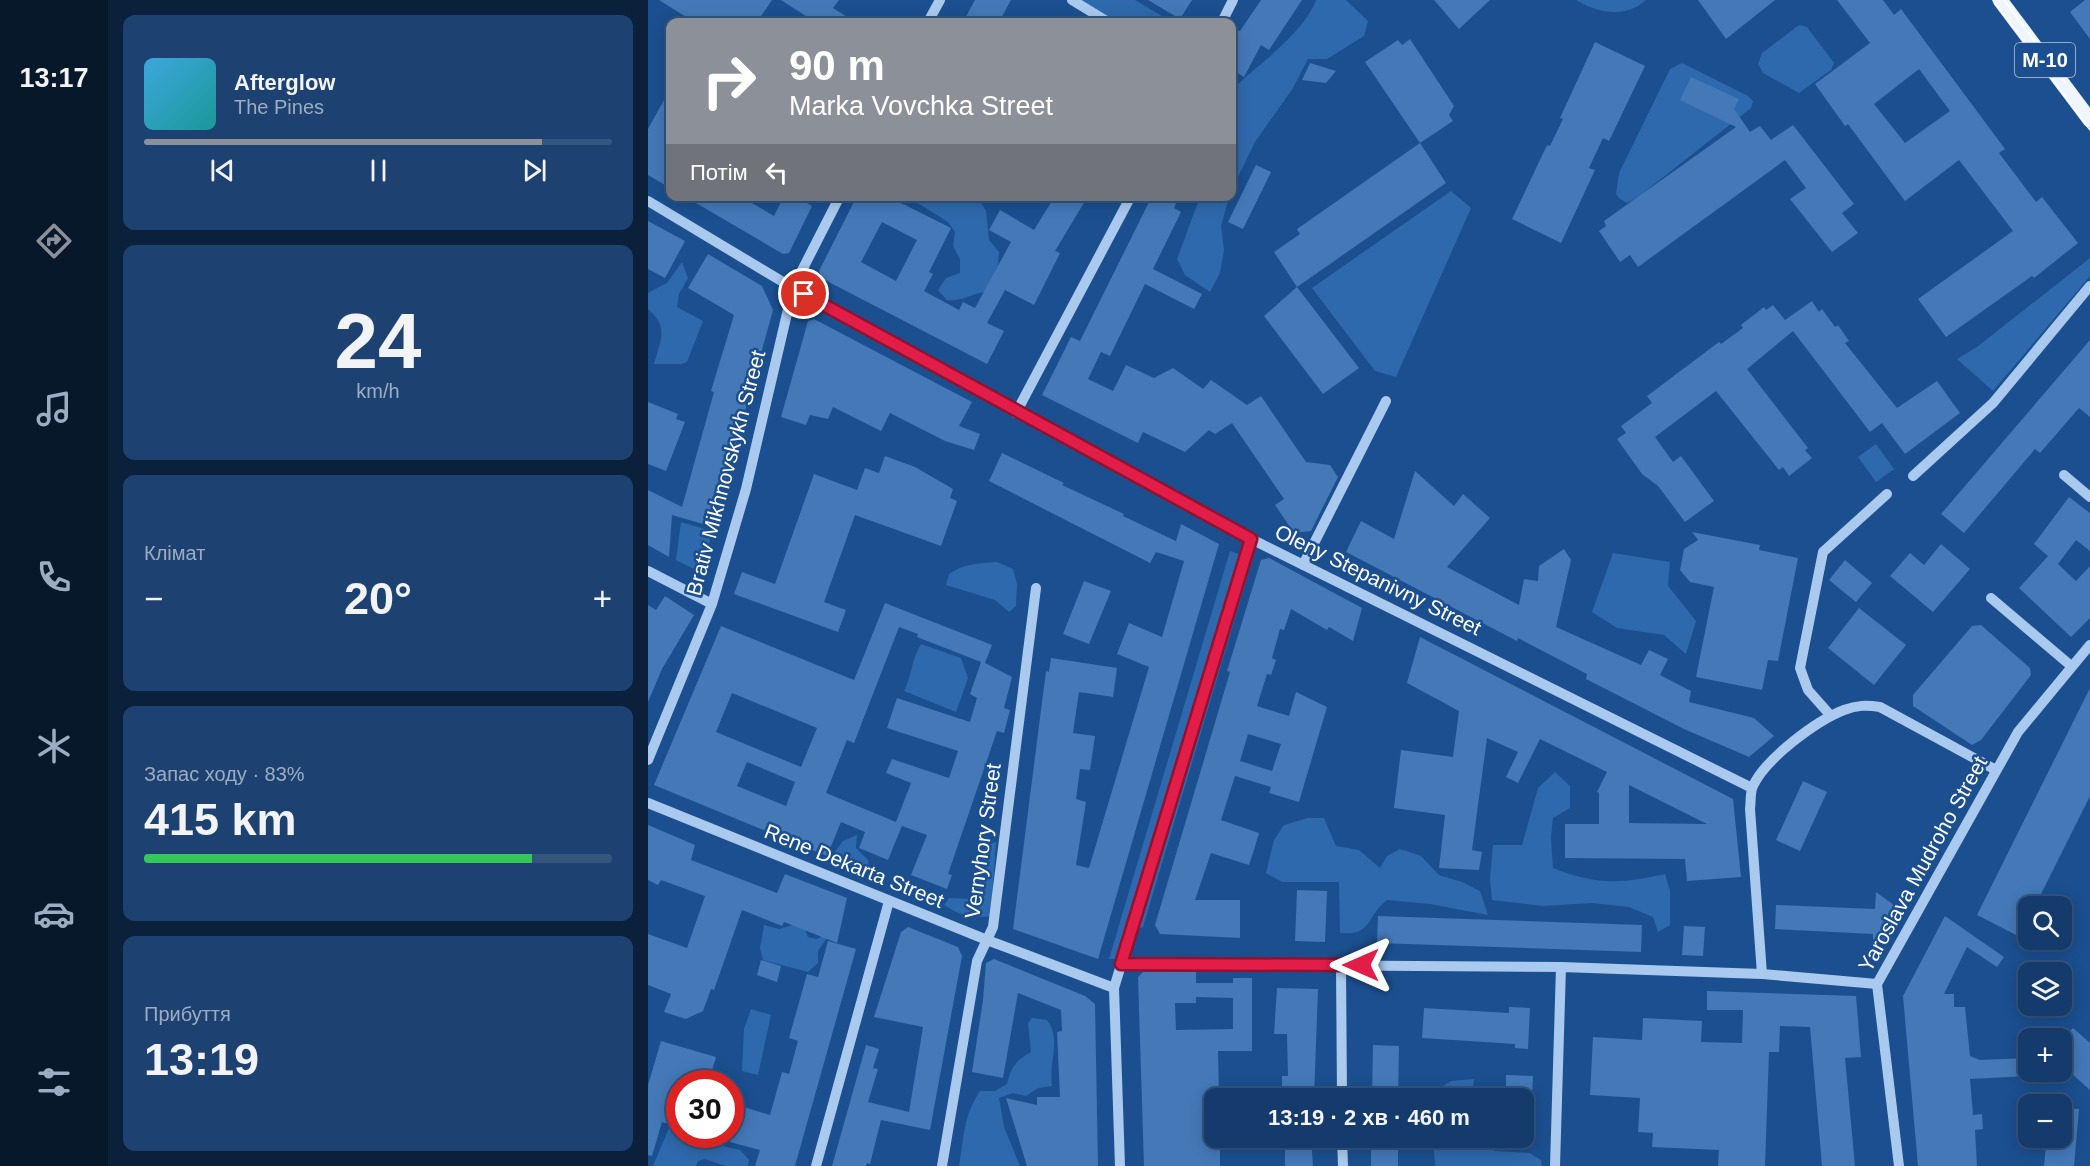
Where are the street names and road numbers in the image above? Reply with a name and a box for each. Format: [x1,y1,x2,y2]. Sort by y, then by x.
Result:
road number: М-10 [2015,43,2075,77]
street label: Brativ Mikhnovskykh Street [682,347,769,598]
street label: Oleny Stepanivny Street [1271,520,1485,640]
street label: Yaroslava Mudroho Street [1854,752,1991,975]
street label: Vernyhory Street [960,762,1005,920]
street label: Rene Dekarta Street [761,819,947,912]

